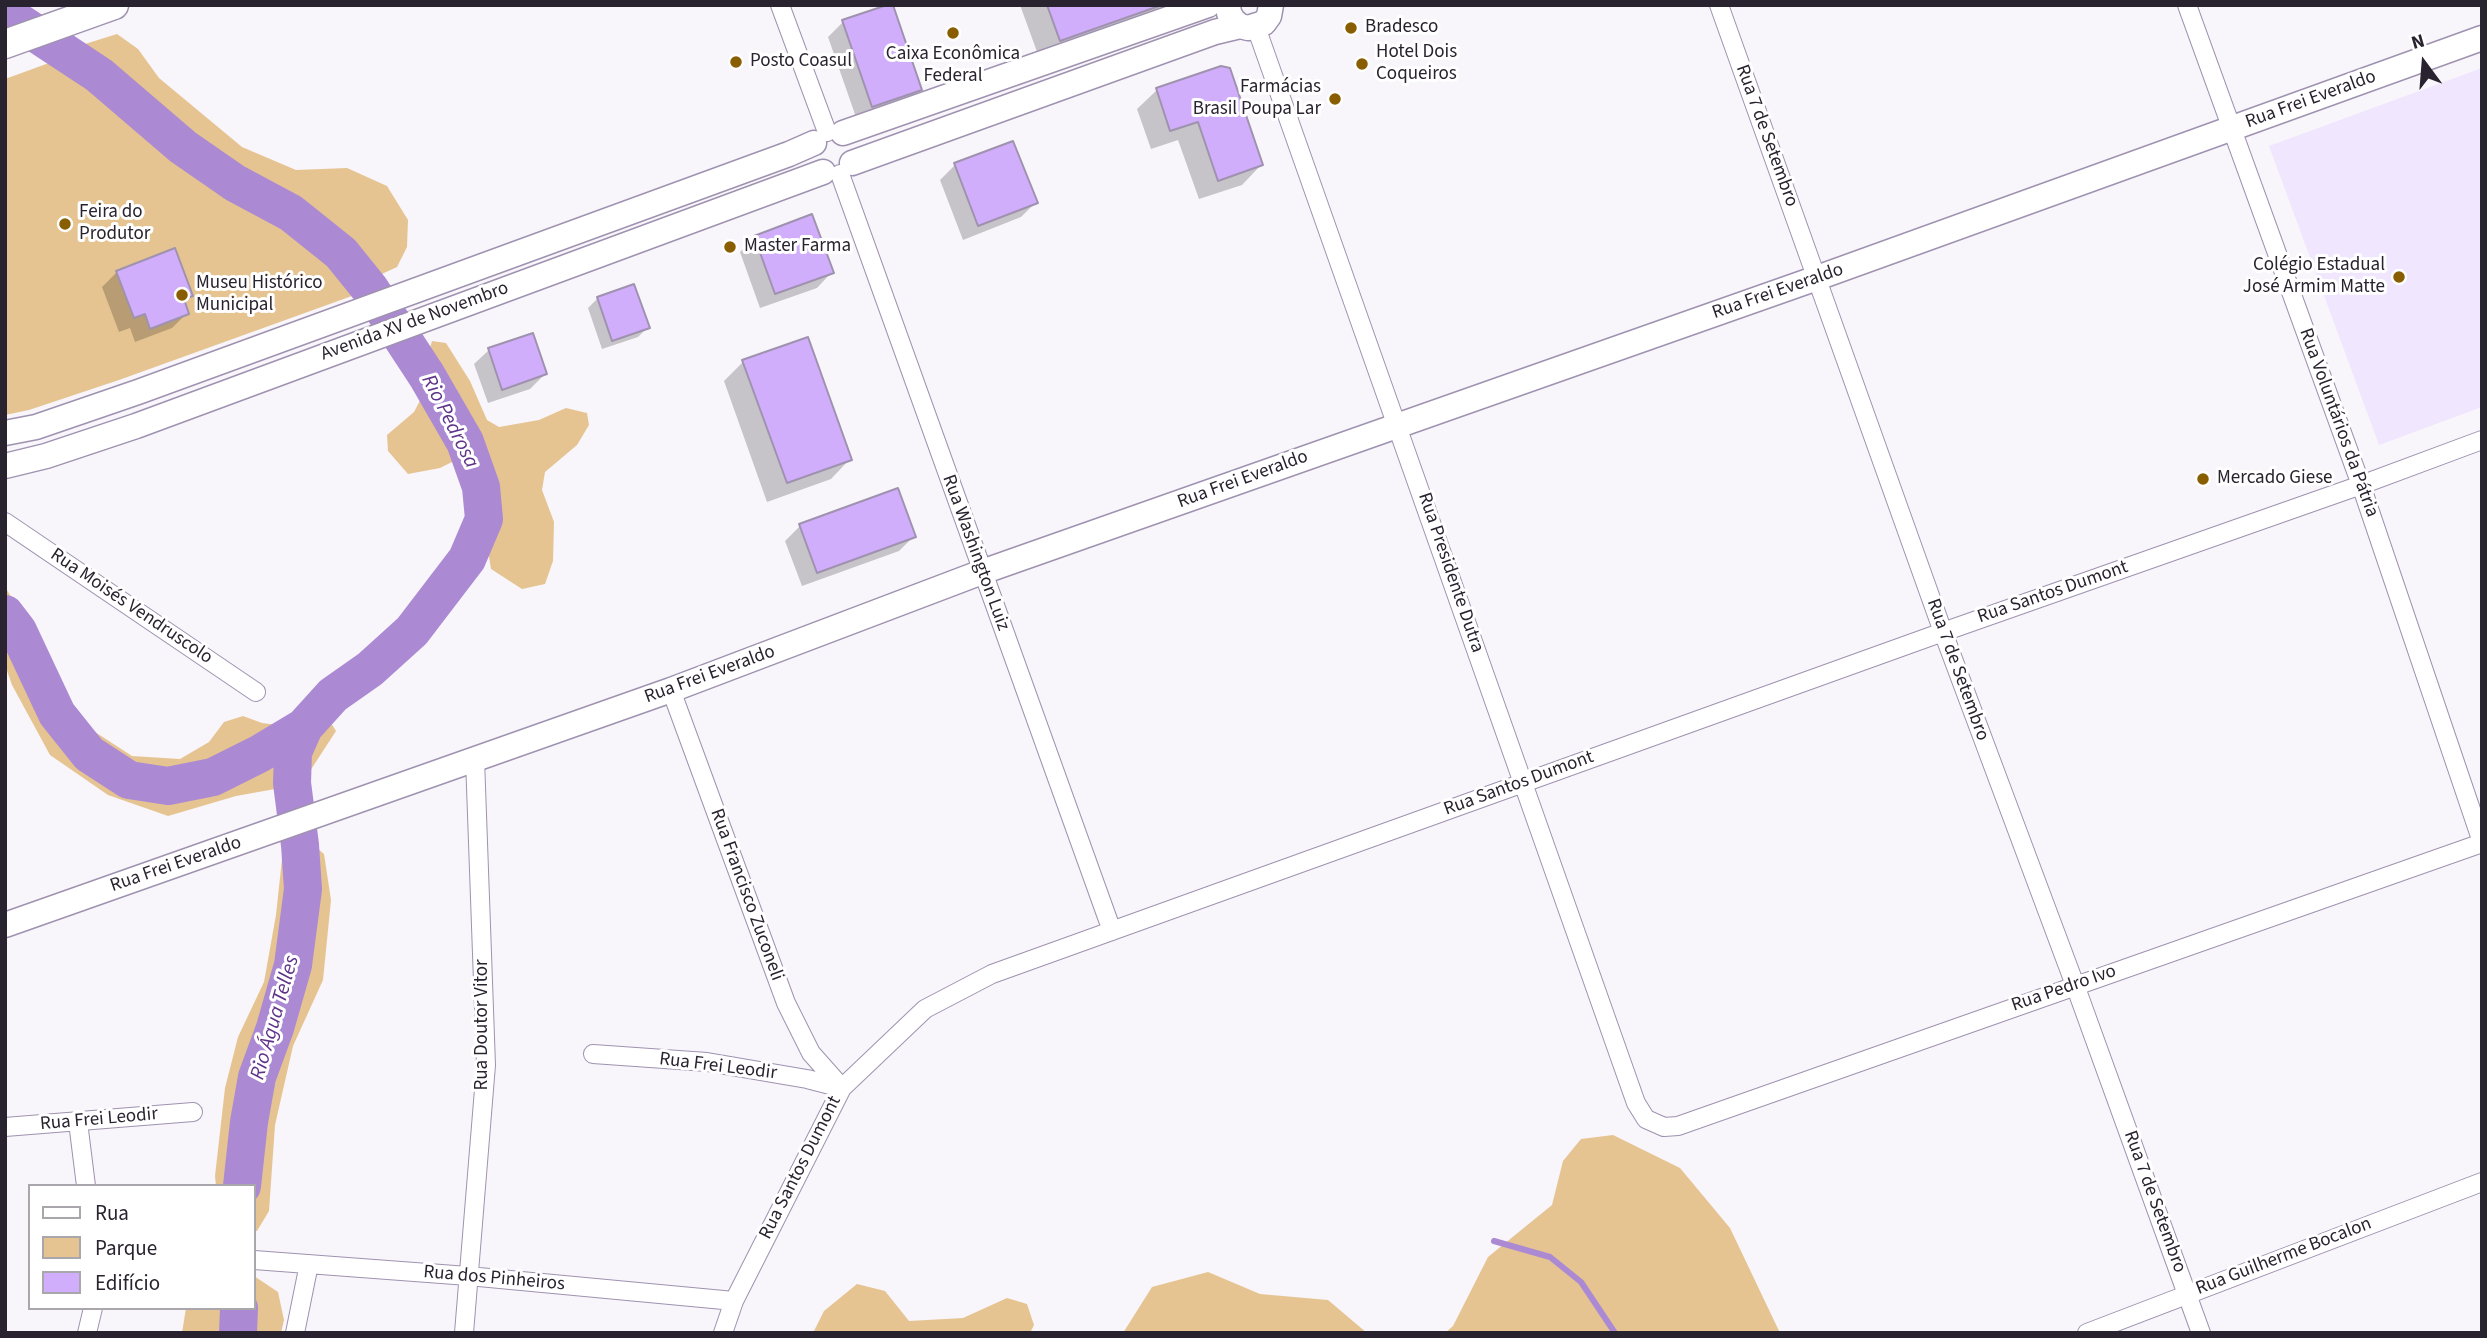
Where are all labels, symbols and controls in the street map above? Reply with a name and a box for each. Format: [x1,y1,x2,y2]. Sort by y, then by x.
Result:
place label: Bradesco [1365,17,1438,39]
marker: Bradesco [1343,20,1359,36]
marker: Caixa Econômica Federal [945,25,961,41]
north arrow [2389,28,2459,98]
text: N [2408,28,2428,57]
place label: Hotel Dois Coqueiros [1376,42,1457,86]
place label: Caixa Econômica Federal [886,44,1020,88]
place label: Posto Coasul [750,51,852,73]
marker: Posto Coasul [728,54,744,70]
marker: Hotel Dois Coqueiros [1354,56,1370,72]
street label: Rua 7 de Setembro [1730,62,1802,210]
street label: Rua Frei Everaldo [2243,66,2379,134]
place label: Farmácias Brasil Poupa Lar [1193,77,1321,121]
marker: Farmácias Brasil Poupa Lar [1327,91,1343,107]
place label: Feira do Produtor [79,202,150,246]
marker: Feira do Produtor [57,216,73,232]
place label: Master Farma [744,236,851,258]
marker: Master Farma [722,239,738,255]
place label: Colégio Estadual José Armim Matte [2243,255,2385,299]
street label: Rua Frei Everaldo [1709,259,1847,325]
marker: Colégio Estadual José Armim Matte [2391,269,2407,285]
place label: Museu Histórico Municipal [196,273,323,317]
street label: Avenida XV de Novembro [318,277,512,367]
marker: Museu Histórico Municipal [174,287,190,303]
street label: Rua Voluntários da Pátria [2293,325,2383,521]
water label: Rio Pedrosa [415,371,483,473]
street label: Rua Frei Everaldo [1175,446,1311,514]
place label: Mercado Giese [2217,468,2333,490]
marker: Mercado Giese [2195,471,2211,487]
street label: Rua Washington Luiz [936,472,1014,634]
street label: Rua Presidente Dutra [1412,490,1488,656]
street label: Rua Moisés Vendruscolo [45,544,217,670]
street label: Rua Santos Dumont [1975,557,2131,629]
street label: Rua 7 de Setembro [1921,596,1993,744]
street label: Rua Frei Everaldo [642,641,778,709]
street label: Rua Santos Dumont [1441,746,1597,822]
street label: Rua Francisco Zuconeli [704,806,788,984]
street label: Rua Frei Everaldo [107,832,245,898]
water label: Rio Água Telles [246,953,306,1083]
street label: Rua Doutor Vitor [472,959,494,1091]
street label: Rua Pedro Ivo [2009,960,2119,1018]
street label: Rua Frei Leodir [658,1048,778,1086]
street label: Rua Santos Dumont [755,1093,847,1243]
street label: Rua Frei Leodir [39,1103,159,1137]
street label: Rua 7 de Setembro [2118,1128,2190,1276]
legend [28,1184,256,1310]
text: Rua [95,1198,129,1228]
street label: Rua Guilherme Bocalon [2193,1213,2375,1301]
text: Parque [95,1233,157,1263]
street label: Rua dos Pinheiros [422,1261,566,1297]
text: Edifício [95,1268,160,1298]

